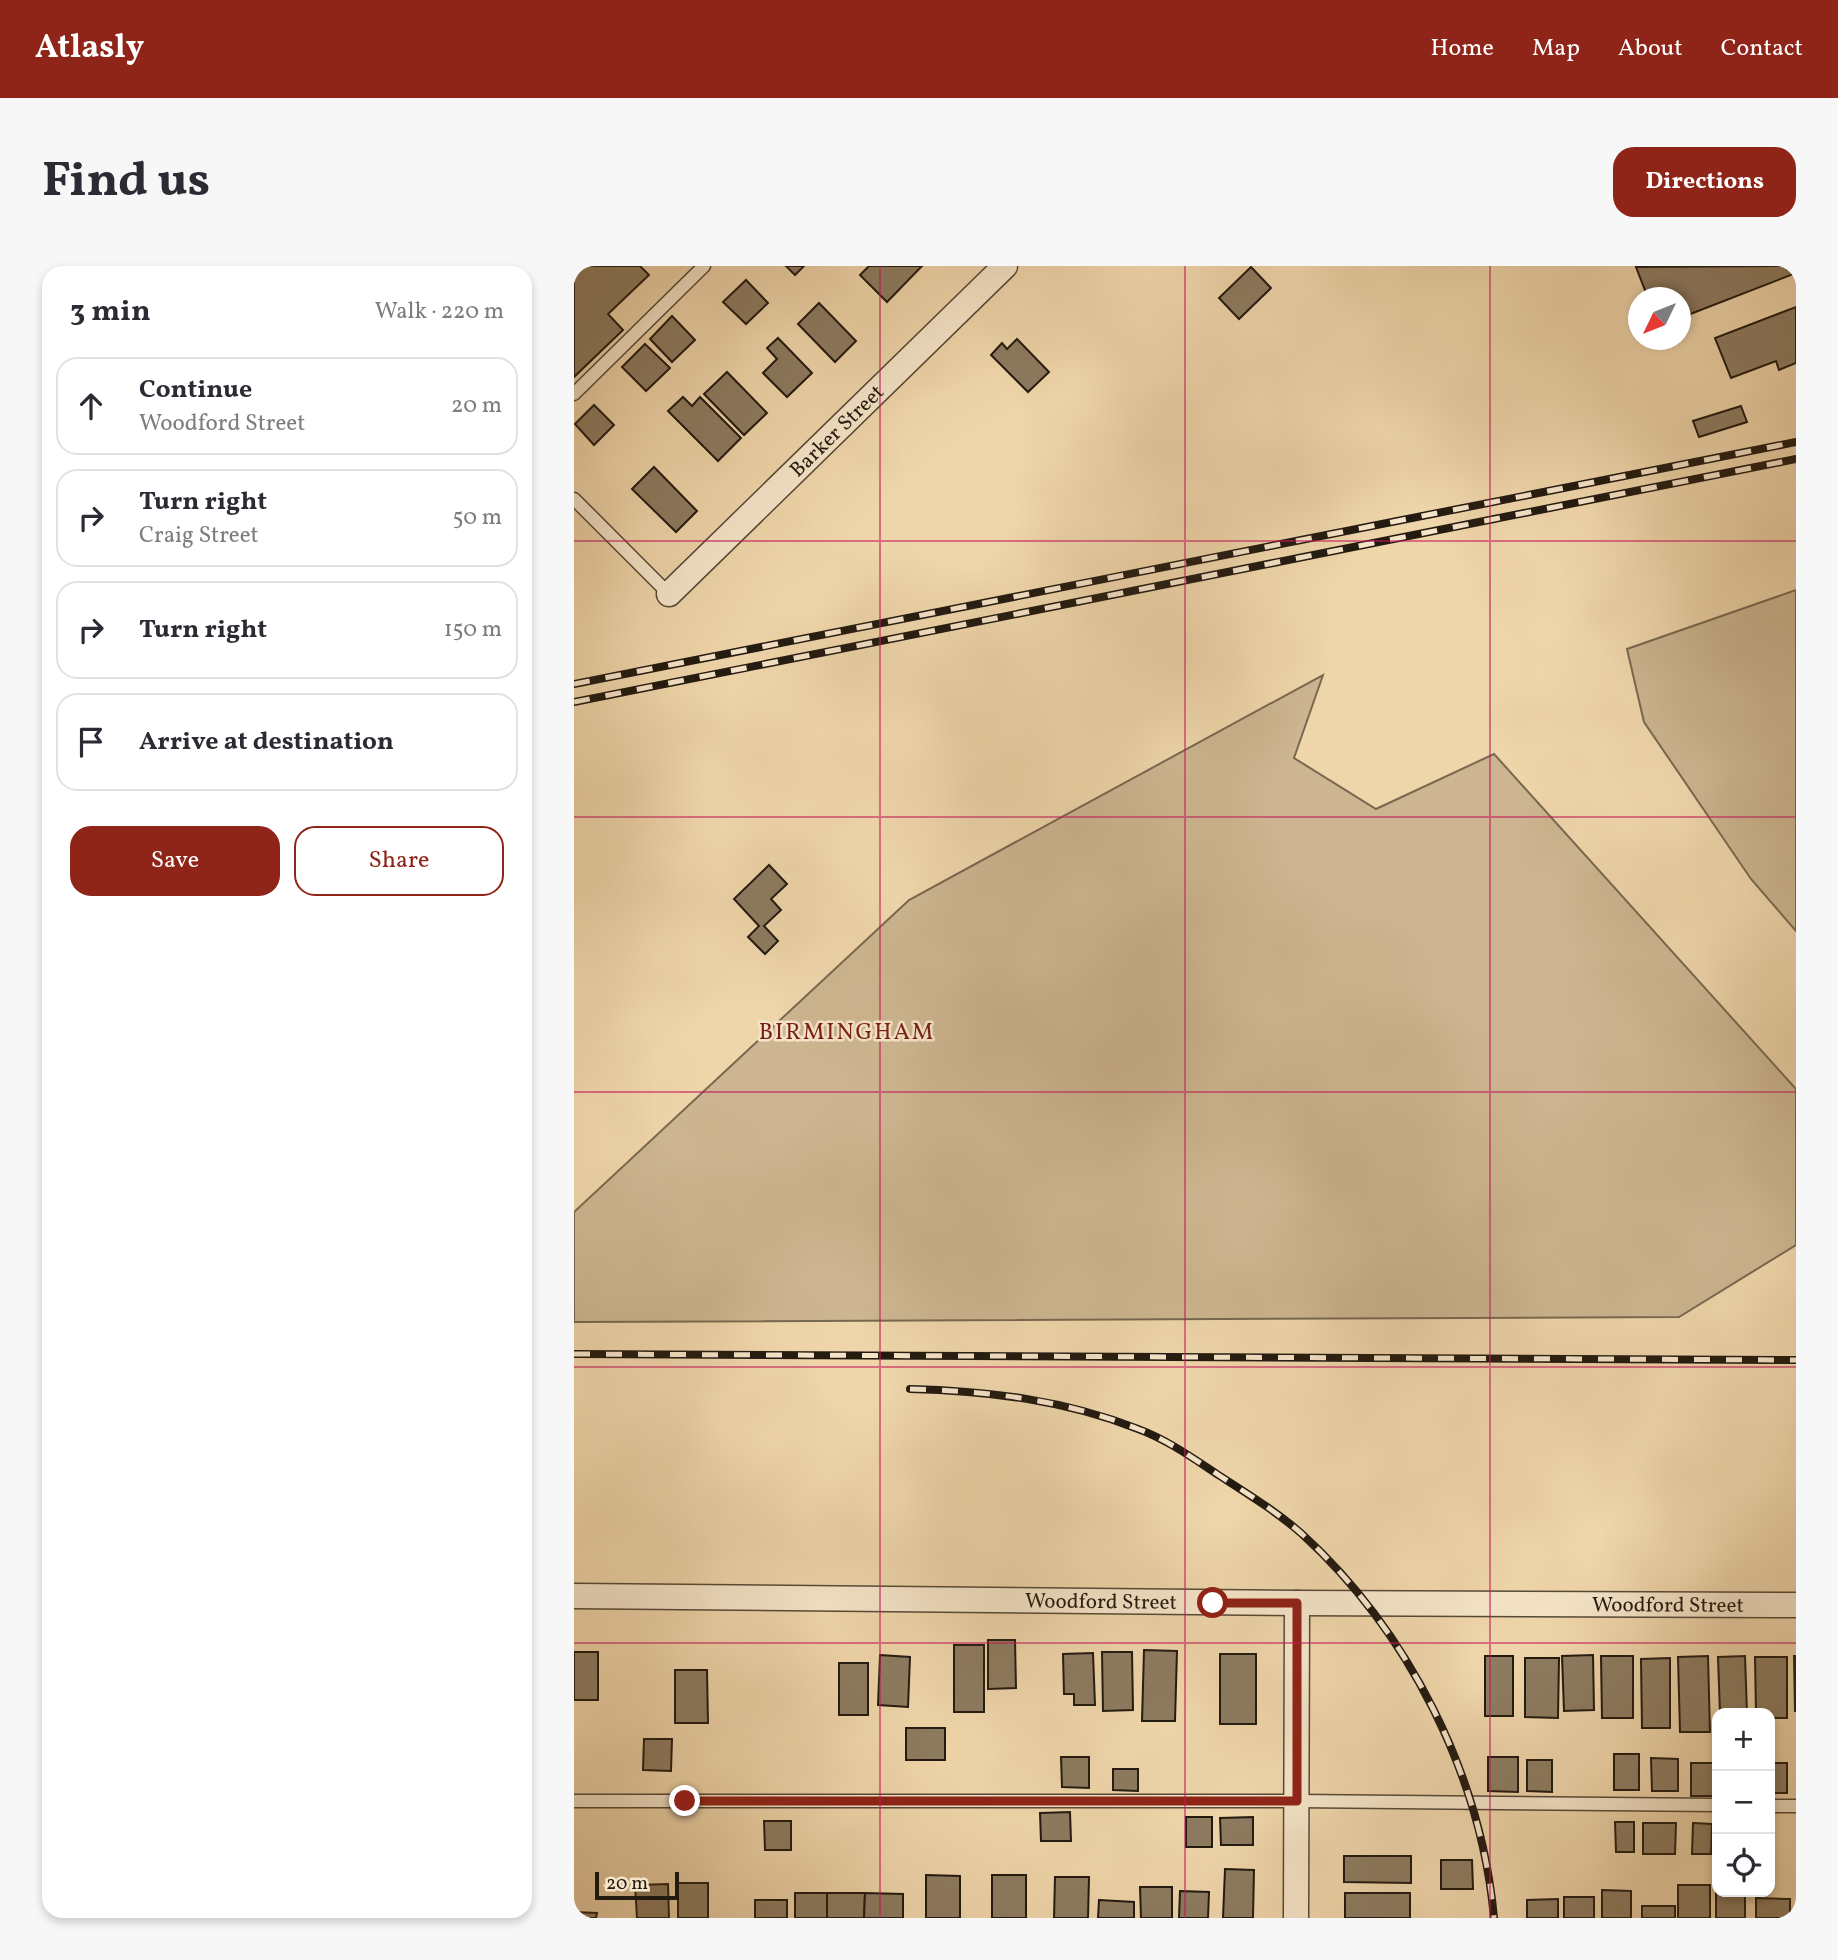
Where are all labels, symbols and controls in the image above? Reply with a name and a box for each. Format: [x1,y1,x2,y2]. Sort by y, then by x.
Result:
text: Atlasly [35,26,144,72]
text: Home [1430,32,1494,66]
text: Map [1532,32,1580,66]
text: About [1618,32,1683,66]
text: Contact [1721,32,1803,66]
button: Directions [1613,147,1796,217]
text: Find us [42,148,210,217]
north arrow [1628,287,1691,350]
text: 3 min [70,291,151,333]
text: Walk · 220 m [375,296,504,328]
text: Continue [139,372,252,408]
street label: Barker Street [784,379,891,484]
icon: ahead [72,387,110,425]
text: 20 m [451,390,502,422]
text: Woodford Street [139,408,305,440]
text: Turn right [139,484,267,520]
icon: right [72,499,110,537]
text: 50 m [453,502,502,534]
text: Craig Street [139,520,259,552]
icon: right [72,611,110,649]
text: Turn right [139,612,267,648]
text: 150 m [444,614,502,646]
icon: arrive [72,723,110,761]
text: Arrive at destination [139,724,394,760]
button: Save [70,826,280,896]
button: Share [294,826,504,896]
district label: BIRMINGHAM [759,1017,935,1049]
street label: Woodford Street [1025,1587,1177,1618]
route start [1197,1587,1228,1618]
street label: Woodford Street [1592,1591,1744,1621]
map controls [1712,1708,1775,1897]
button: + [1712,1708,1775,1771]
button: − [1712,1771,1775,1834]
route end [669,1785,700,1816]
button: locate [1712,1834,1775,1897]
scale bar [595,1869,679,1901]
text: 20 m [606,1871,648,1897]

